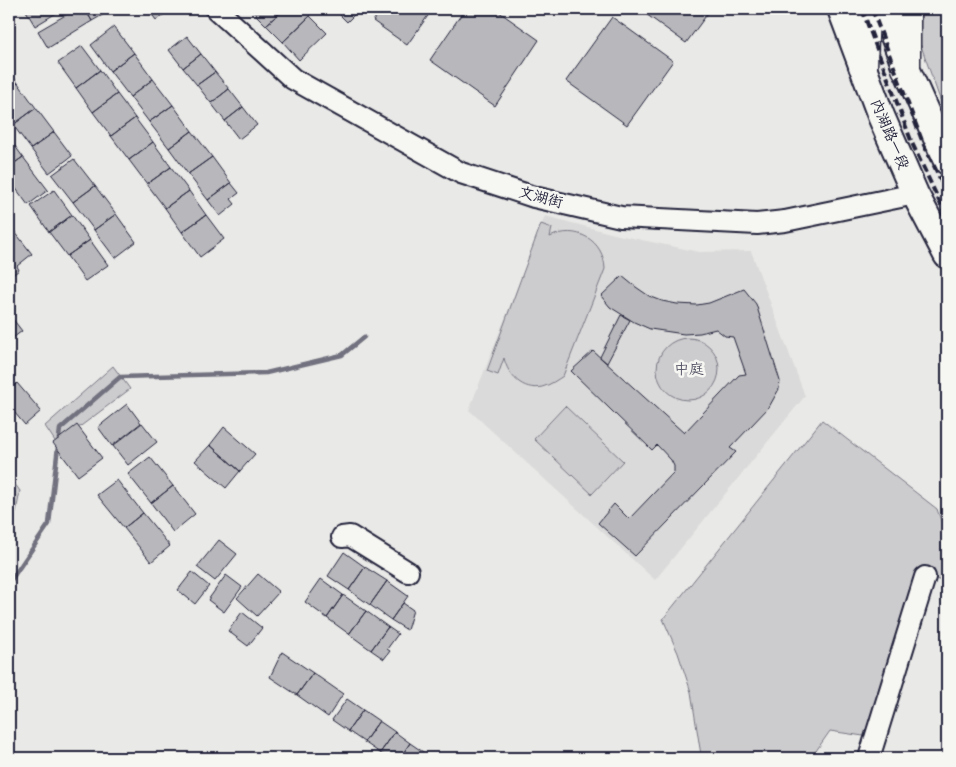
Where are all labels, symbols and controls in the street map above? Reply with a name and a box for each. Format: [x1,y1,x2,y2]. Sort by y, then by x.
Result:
street label: 內湖路一段 [867,96,913,172]
street label: 文湖街 [517,182,565,212]
park label: 中庭 [674,360,704,378]

